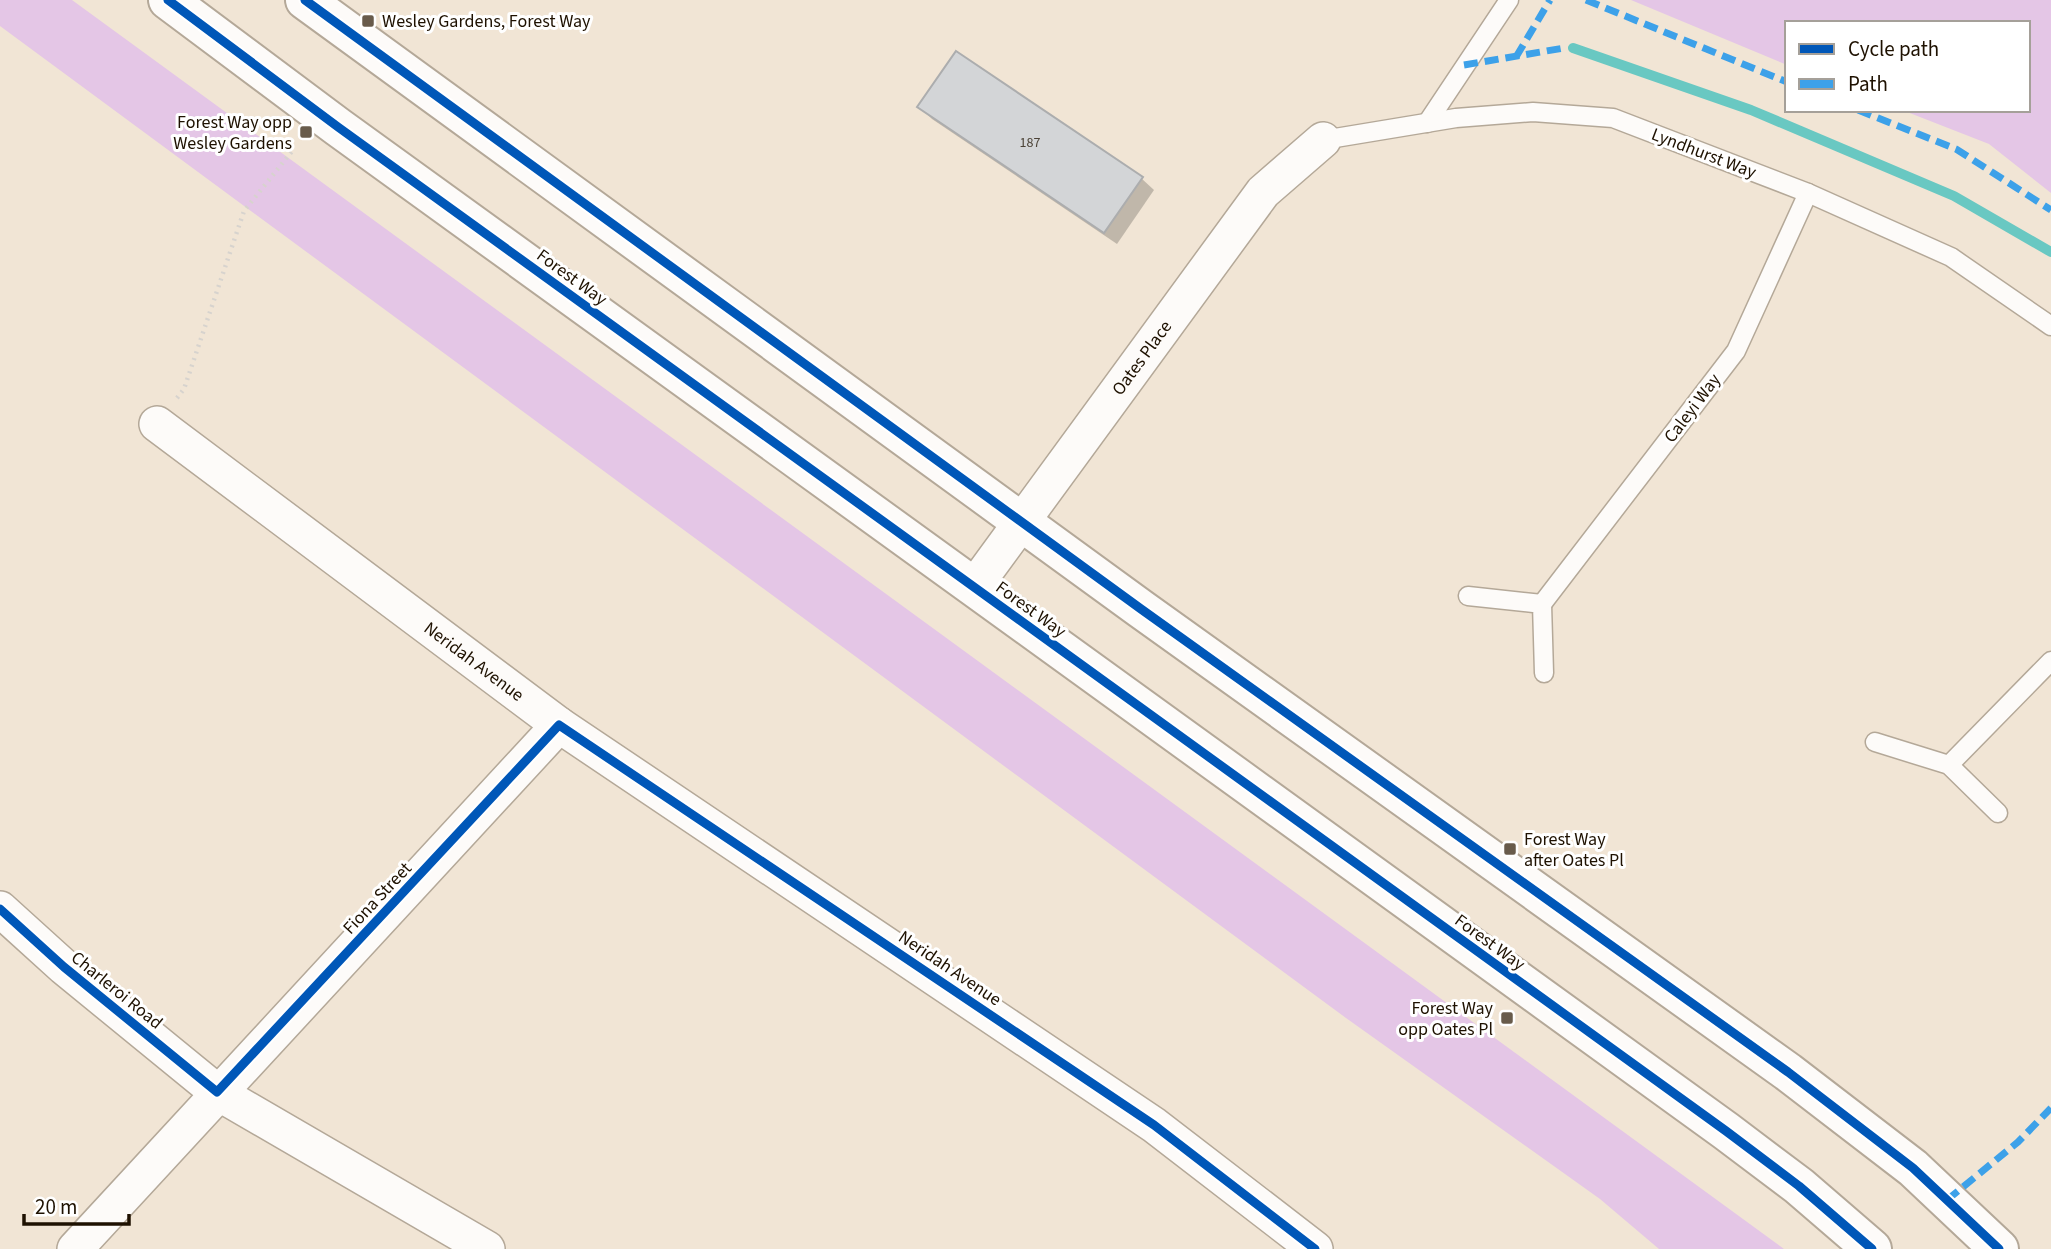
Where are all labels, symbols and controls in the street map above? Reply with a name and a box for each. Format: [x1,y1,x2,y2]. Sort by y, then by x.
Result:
place label: Wesley Gardens, Forest Way [382,9,591,34]
marker: Wesley Gardens, Forest Way [360,13,376,29]
legend [1785,21,2030,112]
text: Cycle path [1848,34,1939,64]
text: Path [1848,69,1888,99]
place label: Forest Way opp Wesley Gardens [173,110,292,156]
street label: Lyndhurst Way [1648,122,1760,185]
marker: Forest Way opp Wesley Gardens [298,124,314,140]
house number: 187 [1020,133,1040,153]
street label: Forest Way [531,243,613,312]
street label: Oates Place [1106,315,1178,401]
street label: Caleyi Way [1658,368,1727,448]
street label: Forest Way [990,575,1072,644]
street label: Neridah Avenue [418,616,529,708]
place label: Forest Way after Oates Pl [1524,827,1624,873]
marker: Forest Way after Oates Pl [1502,841,1518,857]
street label: Fiona Street [337,857,417,940]
street label: Forest Way [1449,908,1531,977]
street label: Neridah Avenue [893,925,1006,1012]
street label: Charleroi Road [66,946,168,1035]
place label: Forest Way opp Oates Pl [1398,996,1494,1042]
marker: Forest Way opp Oates Pl [1499,1010,1515,1026]
scale bar [24,1182,130,1226]
text: 20 m [35,1192,77,1222]

